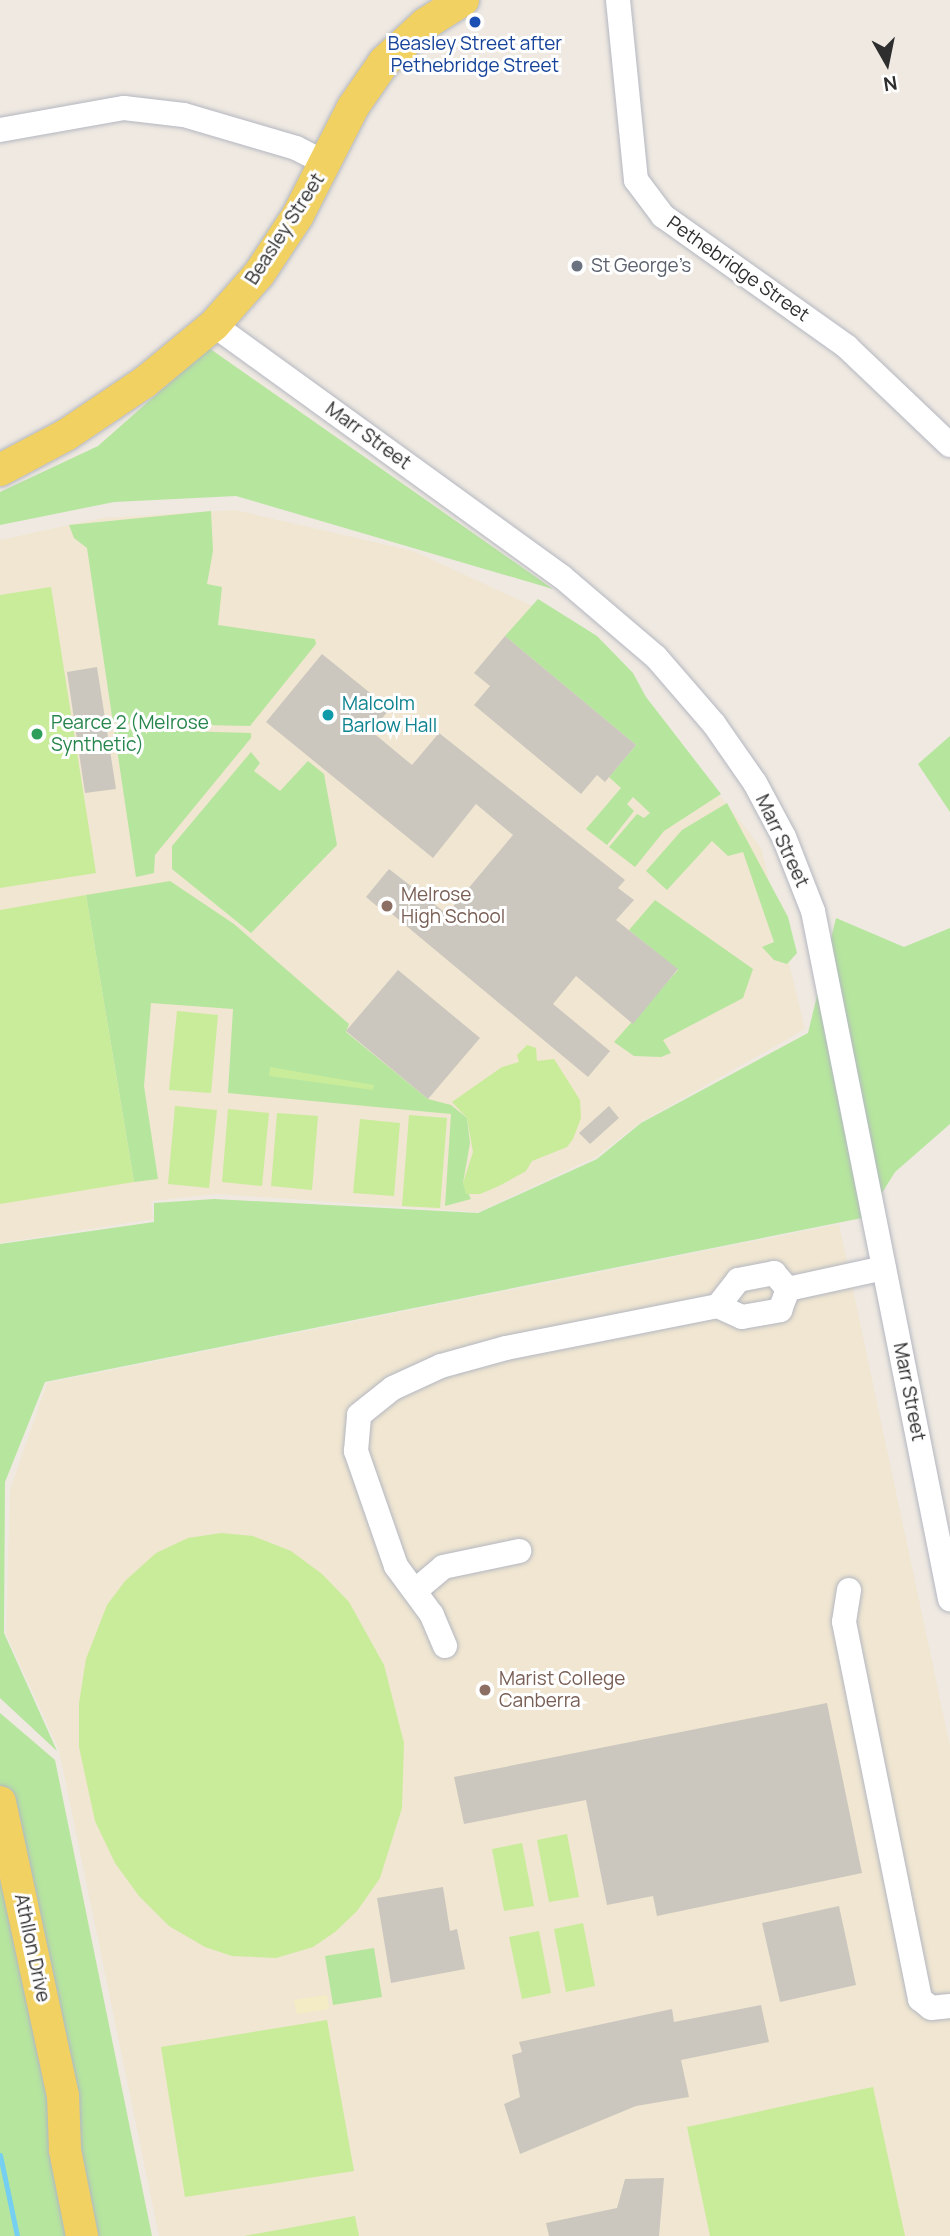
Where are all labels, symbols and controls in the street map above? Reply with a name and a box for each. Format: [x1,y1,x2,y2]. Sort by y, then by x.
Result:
marker: Beasley Street after Pethebridge Street [467,14,483,30]
north arrow [852,28,922,98]
place label: Beasley Street after Pethebridge Street [388,33,562,77]
text: N [882,70,899,98]
street label: Beasley Street [241,169,329,289]
street label: Pethebridge Street [663,211,813,327]
place label: St George’s [591,255,691,277]
marker: St George’s [569,258,585,274]
street label: Marr Street [321,397,415,475]
place label: Malcolm Barlow Hall [342,693,437,737]
marker: Malcolm Barlow Hall [320,707,336,723]
place label: Pearce 2 (Melrose Synthetic) [51,712,209,756]
marker: Pearce 2 (Melrose Synthetic) [29,726,45,742]
street label: Marr Street [751,791,813,891]
place label: Melrose High School [401,884,505,928]
marker: Melrose High School [379,898,395,914]
street label: Marr Street [888,1341,930,1443]
place label: Marist College Canberra [499,1668,625,1712]
marker: Marist College Canberra [477,1682,493,1698]
street label: Athllon Drive [9,1892,55,2004]

